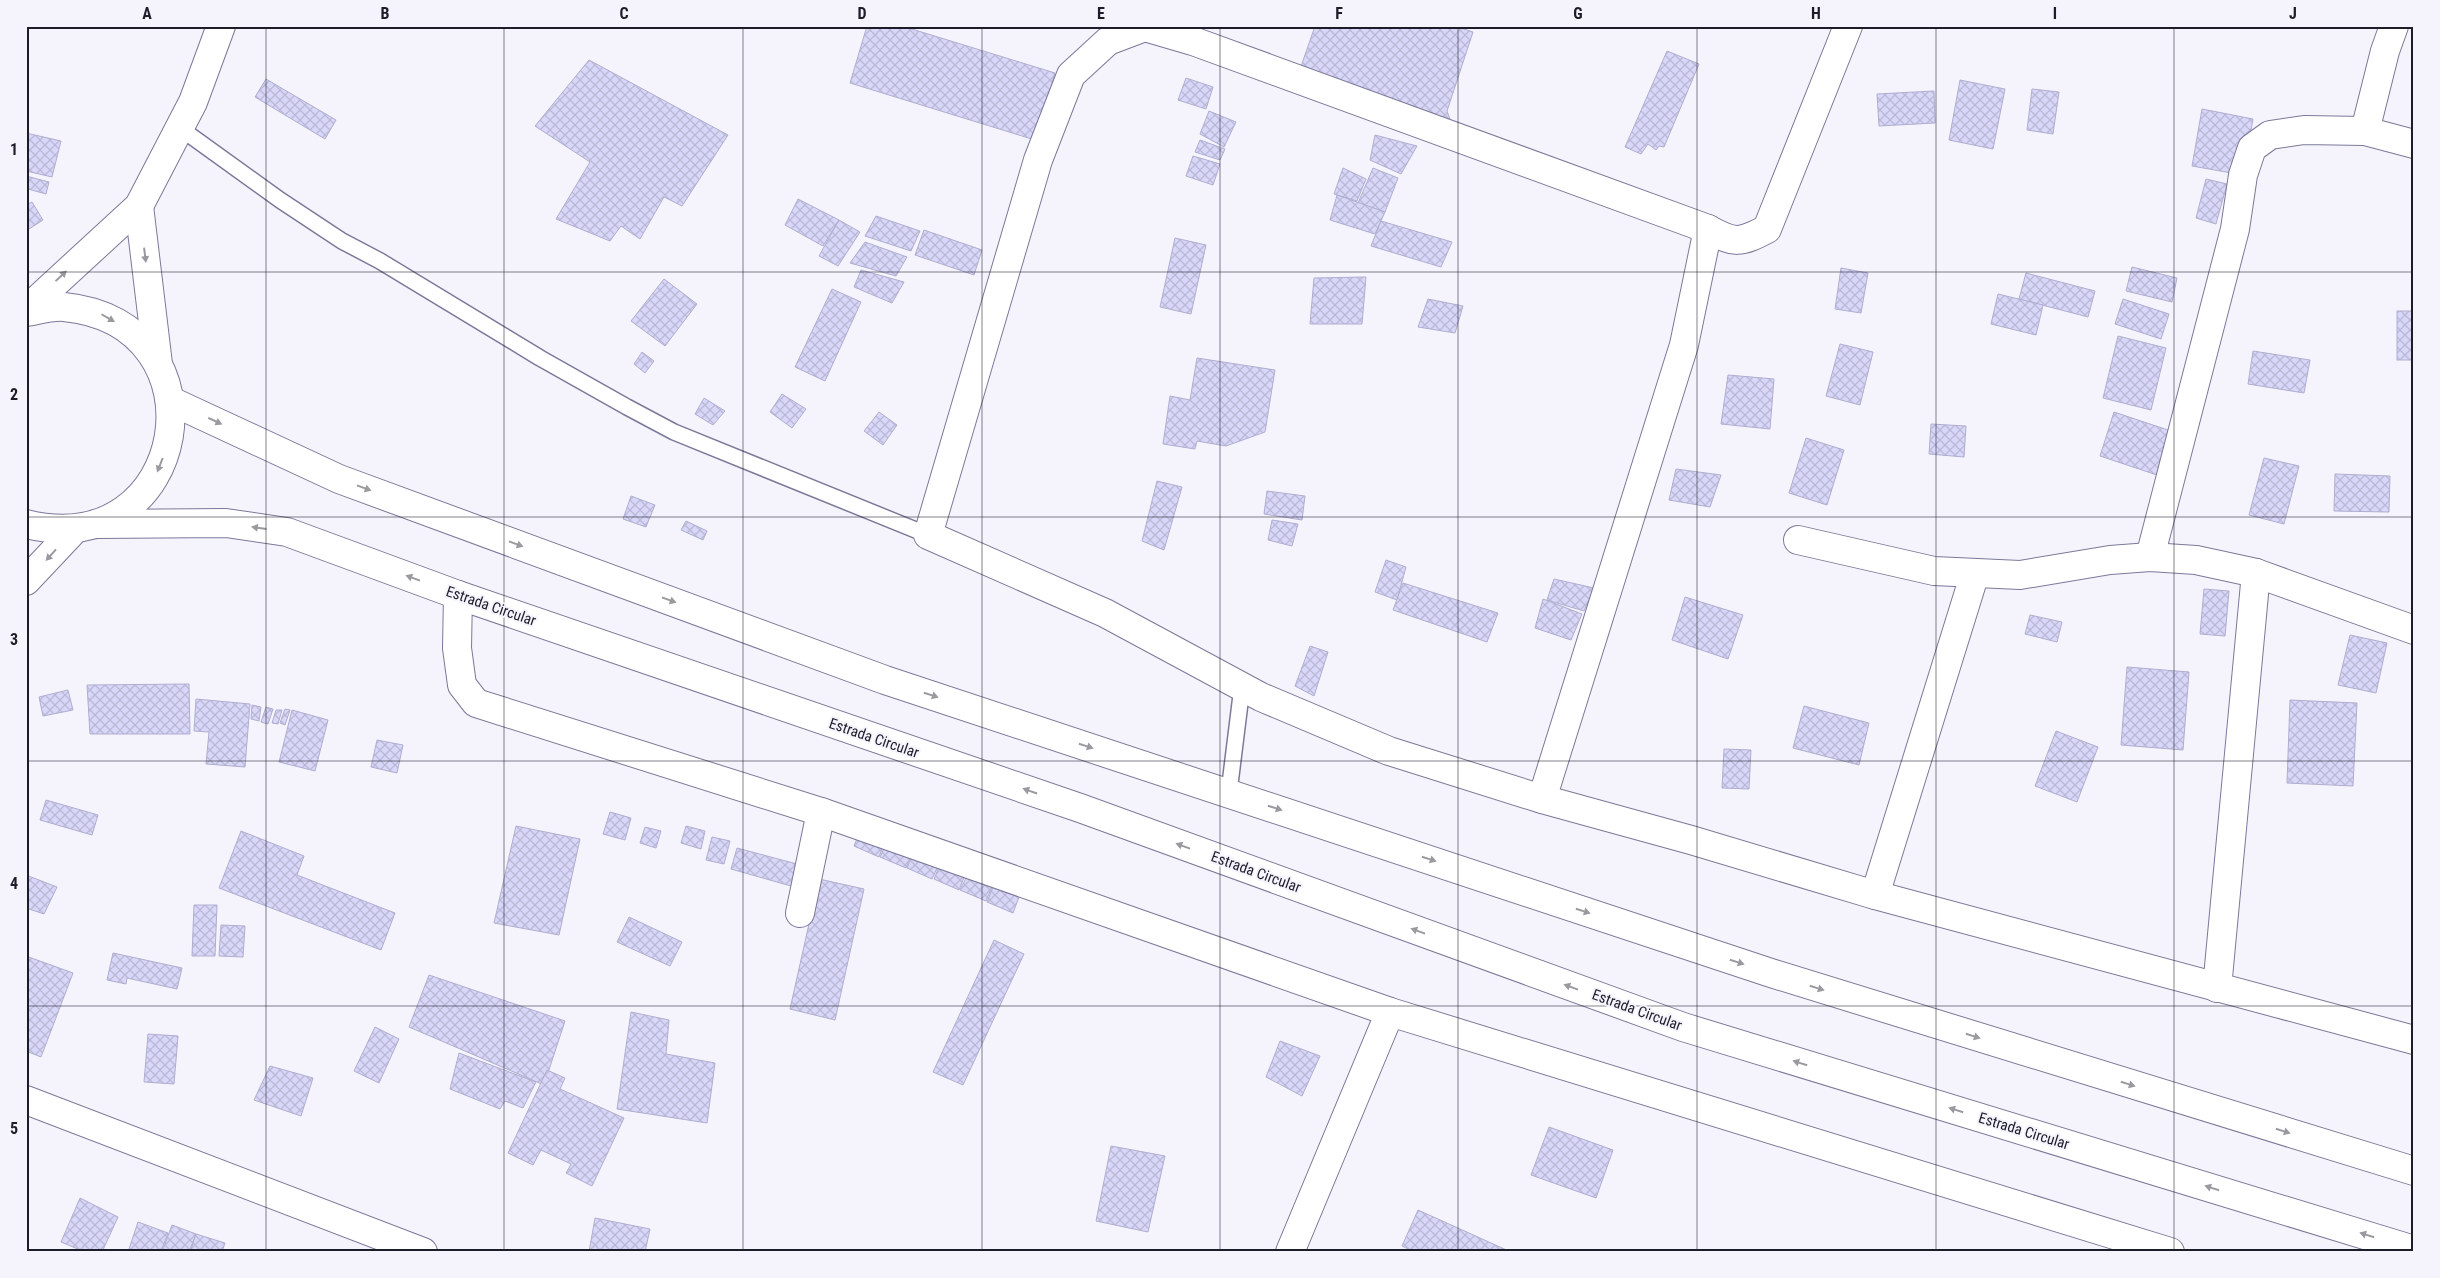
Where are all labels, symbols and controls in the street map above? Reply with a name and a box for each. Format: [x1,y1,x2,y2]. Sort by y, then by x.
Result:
text: A [142,4,152,23]
text: B [381,4,390,23]
text: C [619,4,629,23]
text: D [857,4,867,23]
text: E [1097,4,1105,23]
text: F [1335,4,1343,23]
text: G [1573,4,1583,23]
text: H [1811,4,1821,23]
text: I [2053,4,2057,23]
text: J [2289,4,2297,23]
text: 1 [10,140,18,159]
one-way arrow [141,247,149,263]
one-way arrow [55,270,67,282]
one-way arrow [101,314,114,323]
text: 2 [10,385,18,404]
one-way arrow [208,418,222,426]
one-way arrow [156,458,164,473]
one-way arrow [356,485,371,492]
one-way arrow [250,523,266,531]
one-way arrow [509,540,524,548]
one-way arrow [45,549,57,561]
one-way arrow [405,574,420,581]
street label: Estrada Circular [444,582,539,630]
one-way arrow [661,597,676,604]
text: 3 [10,630,18,649]
one-way arrow [924,691,939,699]
street label: Estrada Circular [827,714,922,762]
one-way arrow [1078,742,1093,750]
one-way arrow [1023,787,1038,794]
one-way arrow [1268,804,1283,812]
one-way arrow [1176,842,1191,849]
street label: Estrada Circular [1209,847,1304,897]
one-way arrow [1422,855,1437,863]
text: 4 [10,874,18,893]
one-way arrow [1576,907,1591,915]
one-way arrow [1411,927,1426,934]
one-way arrow [1730,959,1745,966]
one-way arrow [1563,983,1578,991]
one-way arrow [1810,984,1825,992]
street label: Estrada Circular [1590,985,1685,1035]
one-way arrow [1965,1032,1980,1040]
one-way arrow [1793,1058,1808,1066]
one-way arrow [2121,1080,2136,1088]
one-way arrow [1948,1106,1963,1114]
street label: Estrada Circular [1976,1109,2072,1153]
text: 5 [10,1119,18,1138]
one-way arrow [2276,1128,2291,1136]
one-way arrow [2204,1183,2219,1191]
one-way arrow [2359,1231,2374,1239]

